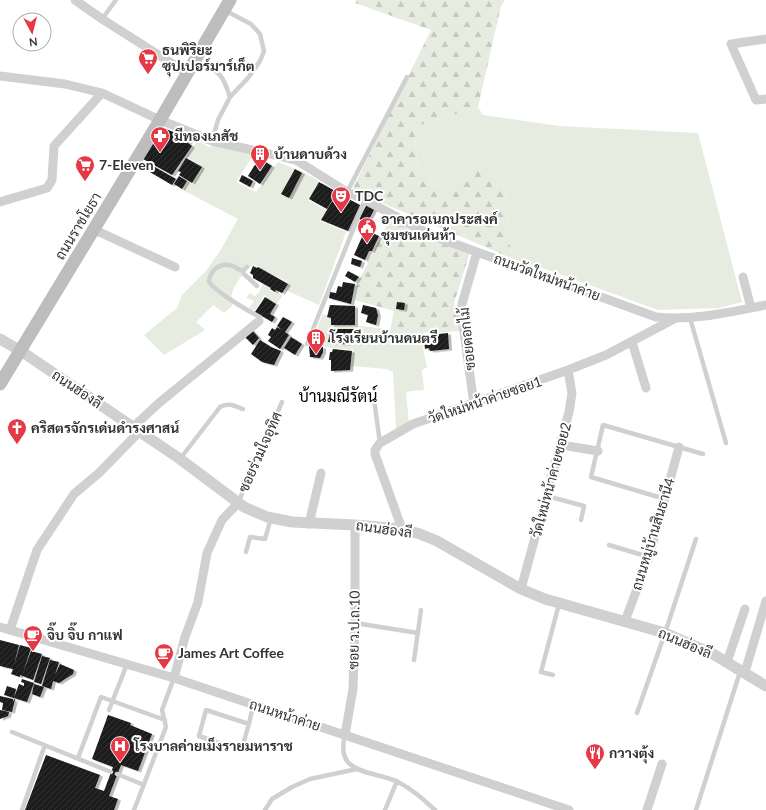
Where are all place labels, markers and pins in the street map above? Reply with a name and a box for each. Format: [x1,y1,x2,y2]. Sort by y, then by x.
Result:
place label: ธนพิริยะ ซุปเปอร์มาร์เก็ต [162,41,255,77]
supermarket icon: ธนพิริยะ ซุปเปอร์มาร์เก็ต [137,47,159,75]
pharmacy icon: มีทองเภสัช [149,125,171,153]
place label: มีทองเภสัช [174,127,238,144]
building icon: บ้านดาบด้วง [249,143,271,171]
place label: บ้านดาบด้วง [274,145,347,162]
supermarket icon: 7-Eleven [74,154,96,182]
place label: 7-Eleven [99,156,154,173]
theatre icon: TDC [330,185,352,213]
place label: TDC [355,187,384,204]
place label: อาคารอเนกประสงค์ ชุมชนเด่นห้า [381,210,499,246]
public building icon: อาคารอเนกประสงค์ ชุมชนเด่นห้า [356,216,378,244]
building icon: โรงเรียนบ้านดนตรี [305,327,327,355]
place label: โรงเรียนบ้านดนตรี [329,329,438,346]
church icon: คริสตรจักรเด่นดำรงศาสน์ [6,417,28,445]
place label: คริสตรจักรเด่นดำรงศาสน์ [31,419,180,436]
place label: จิ๊บ จิ๊บ กาแฟ [47,622,123,643]
cafe icon: จิ๊บ จิ๊บ กาแฟ [22,624,44,652]
cafe icon: James Art Coffee [153,642,175,670]
place label: James Art Coffee [178,644,285,661]
hospital icon: โรงบาลค่ายเม็งรายมหาราช [109,735,131,763]
place label: โรงบาลค่ายเม็งรายมหาราช [133,736,293,754]
restaurant icon: กวางตุ้ง [584,742,606,770]
place label: กวางตุ้ง [609,744,654,764]

